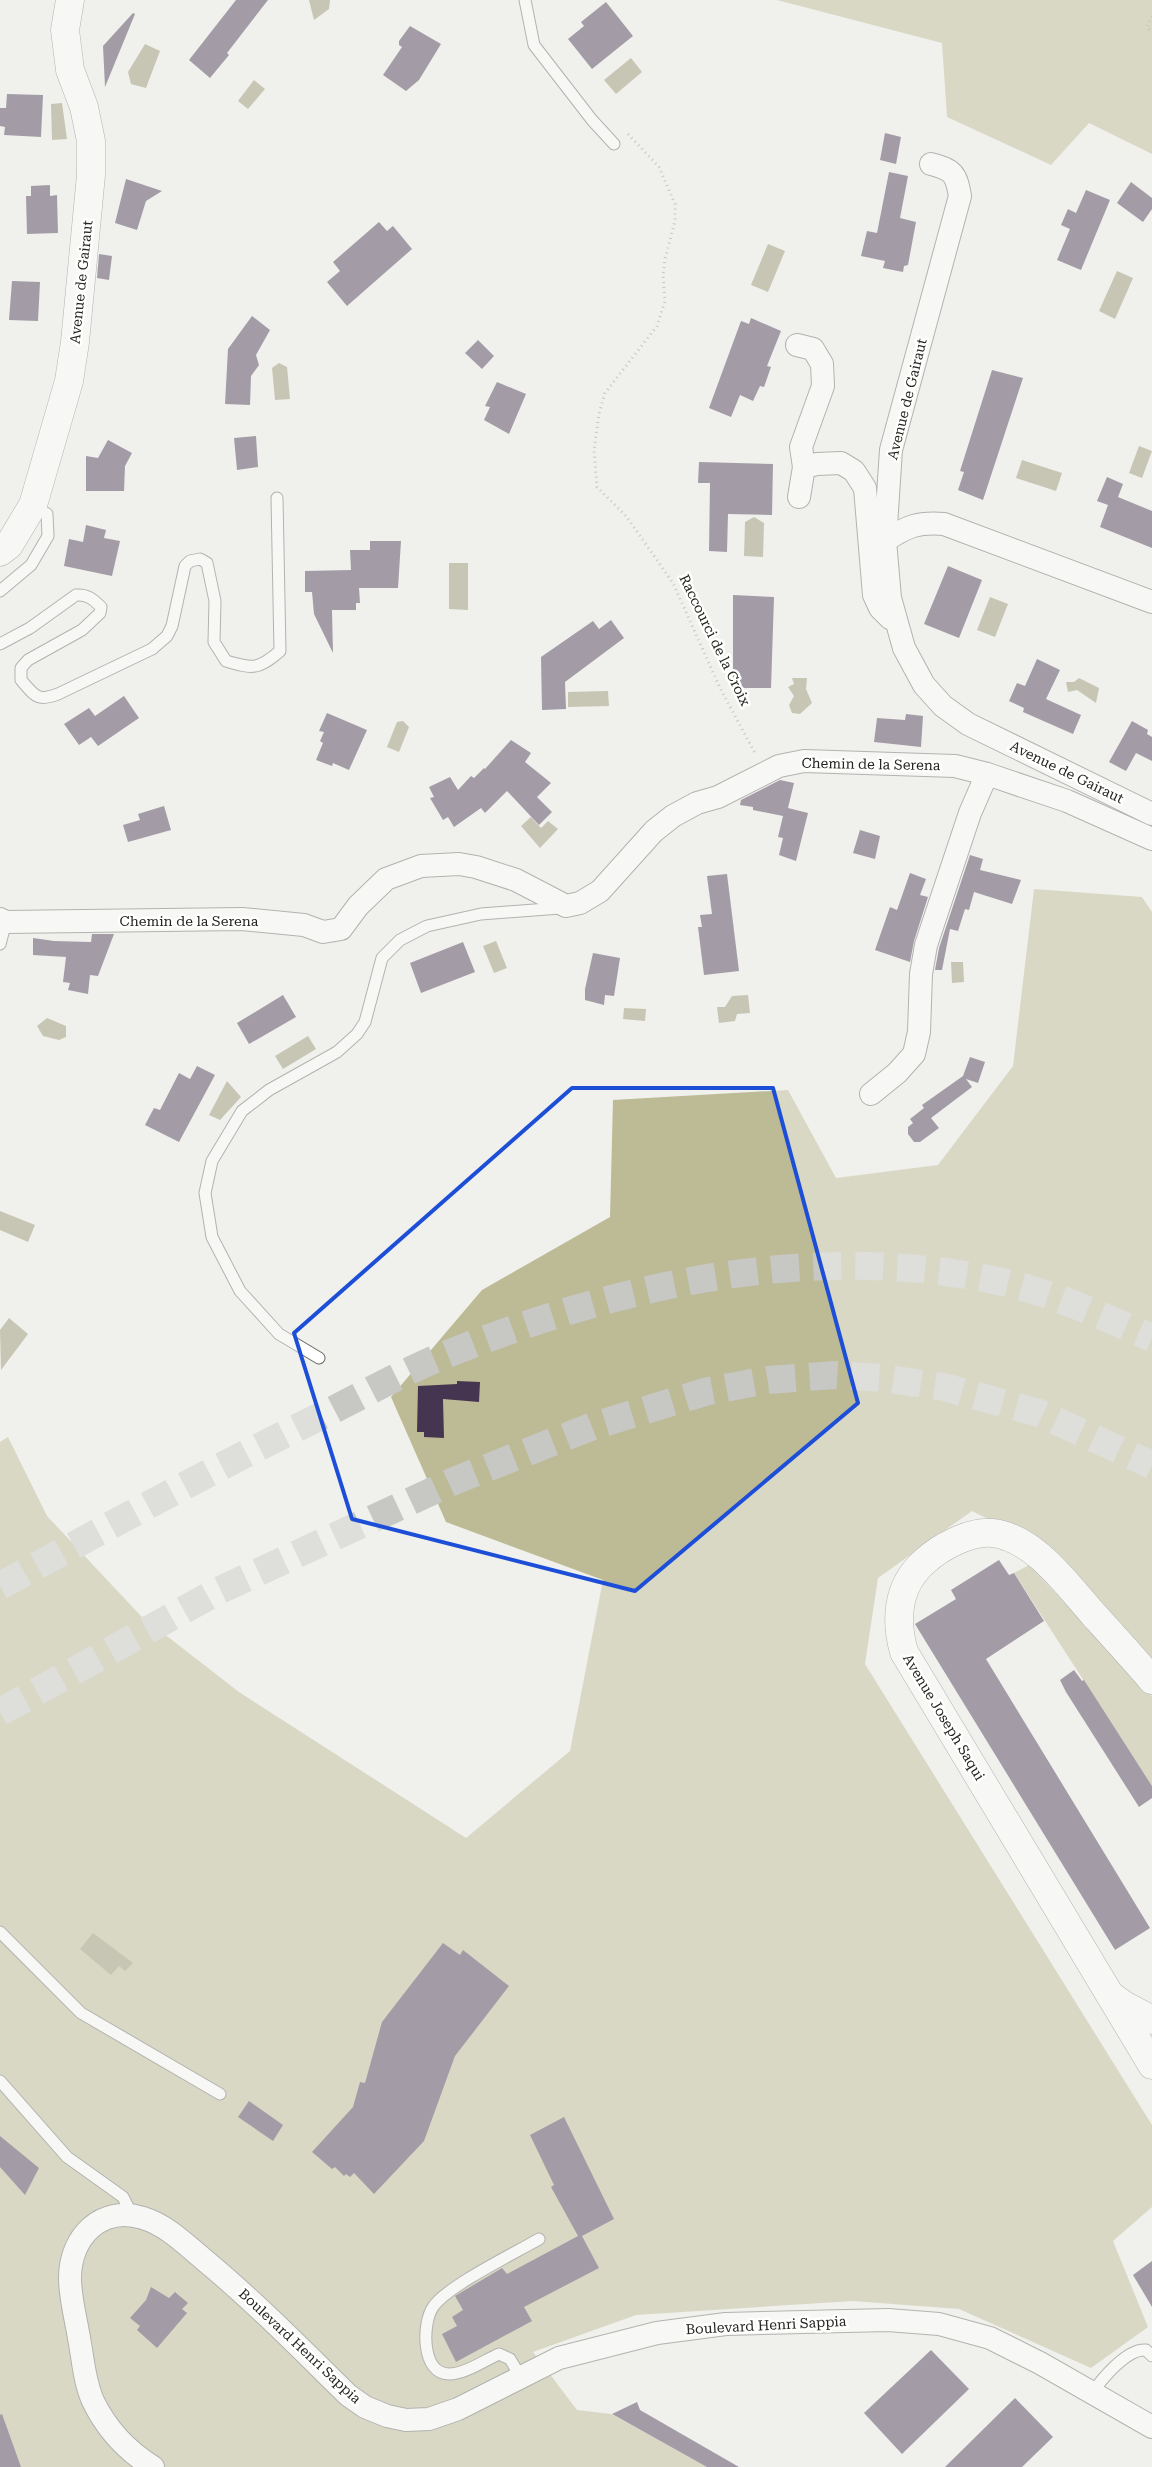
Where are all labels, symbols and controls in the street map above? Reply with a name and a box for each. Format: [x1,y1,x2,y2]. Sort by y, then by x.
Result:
street label: Avenue de Gairaut [67,219,95,345]
street label: Avenue de Gairaut [884,337,930,461]
street label: Raccourci de la Croix [676,572,754,708]
street label: Avenue de Gairaut [1008,738,1126,806]
street label: Chemin de la Serena [801,755,941,773]
street label: Chemin de la Serena [120,913,259,929]
street label: Avenue Joseph Saqui [900,1651,988,1783]
street label: Boulevard Henri Sappia [236,2285,365,2407]
street label: Boulevard Henri Sappia [685,2313,847,2337]

